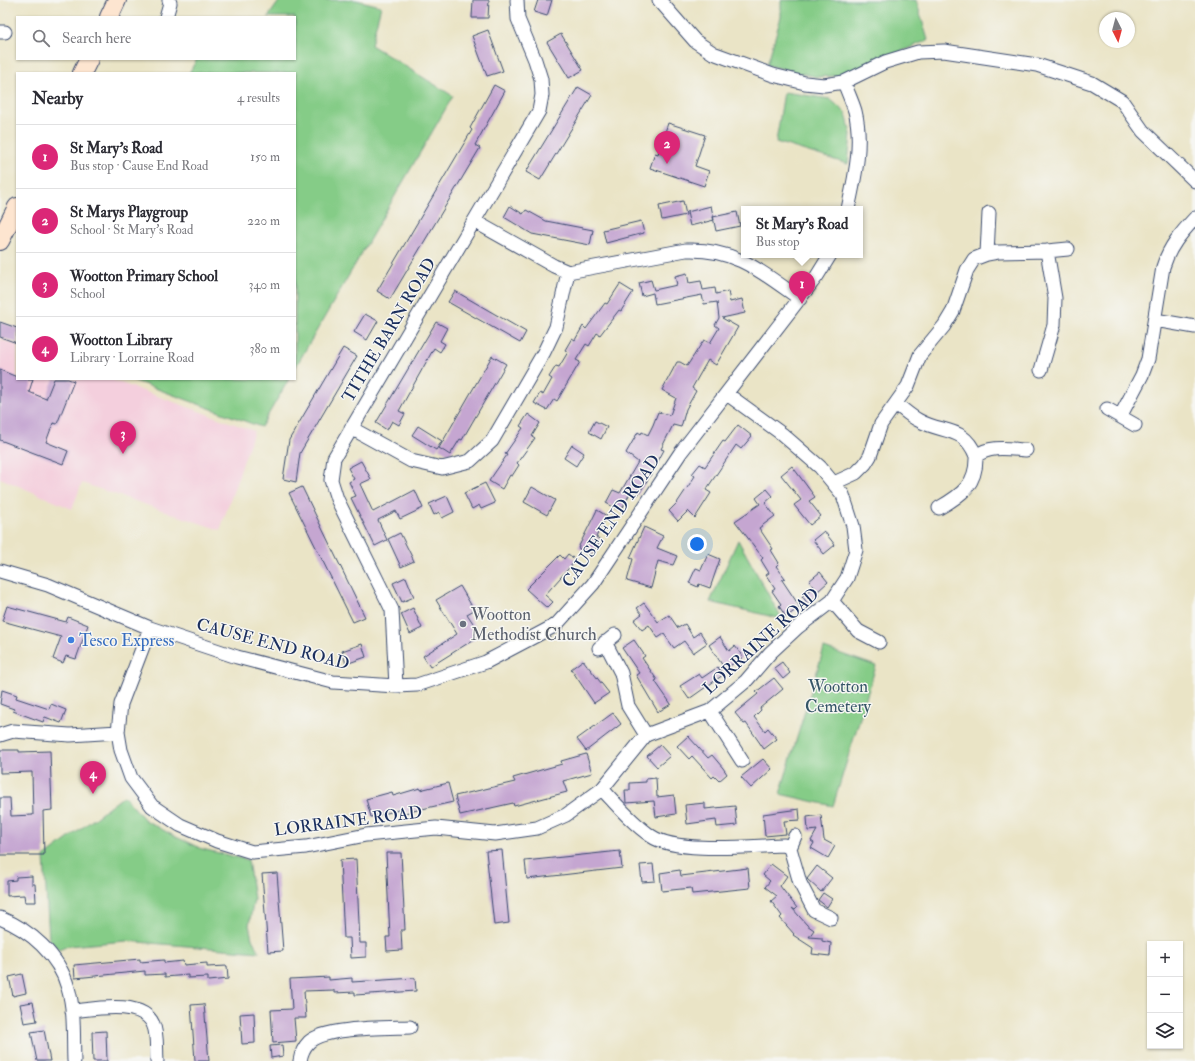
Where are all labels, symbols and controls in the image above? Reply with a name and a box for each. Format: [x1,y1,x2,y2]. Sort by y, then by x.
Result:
north arrow [1099,12,1135,48]
search box [16,16,296,60]
icon: search [30,27,52,49]
text: Search here [62,29,131,48]
text: Nearby [32,88,83,109]
text: 4 results [237,90,280,106]
pin: 2 [654,131,680,164]
text: St Mary's Road [70,139,163,158]
text: 1 [43,149,47,165]
text: 150 m [250,149,280,165]
text: Bus stop · Cause End Road [70,158,208,174]
text: St Marys Playgroup [70,203,188,222]
popup [741,206,863,258]
text: 2 [42,213,48,229]
text: 220 m [247,213,280,229]
text: St Mary's Road [756,215,848,234]
text: School · St Mary's Road [70,222,193,238]
text: Bus stop [756,234,800,250]
street label: TITHE BARN ROAD [338,254,440,406]
text: Wootton Primary School [70,267,218,286]
pin: 1 [789,271,815,304]
text: 3 [43,277,48,293]
text: 340 m [249,277,280,293]
text: School [70,286,105,302]
text: Wootton Library [70,331,172,350]
text: 4 [41,341,49,357]
text: 380 m [249,341,280,357]
text: Library · Lorraine Road [70,350,194,366]
pin: 3 [110,421,136,454]
street label: CAUSE END ROAD [557,451,665,591]
your location [687,534,707,554]
street label: LORRAINE ROAD [699,583,823,699]
place label: Wootton Methodist Church [470,604,597,645]
street label: CAUSE END ROAD [194,613,352,675]
marker: Wootton Methodist Church [458,619,468,629]
place label: Tesco Express [79,630,174,652]
marker: Tesco Express [66,635,76,645]
park label: Wootton Cemetery [805,676,872,718]
pin: 4 [80,761,106,794]
street label: LORRAINE ROAD [273,801,423,841]
map controls [1147,941,1183,1049]
button: + [1147,941,1183,977]
button: − [1147,977,1183,1013]
button: layers [1147,1013,1183,1049]

